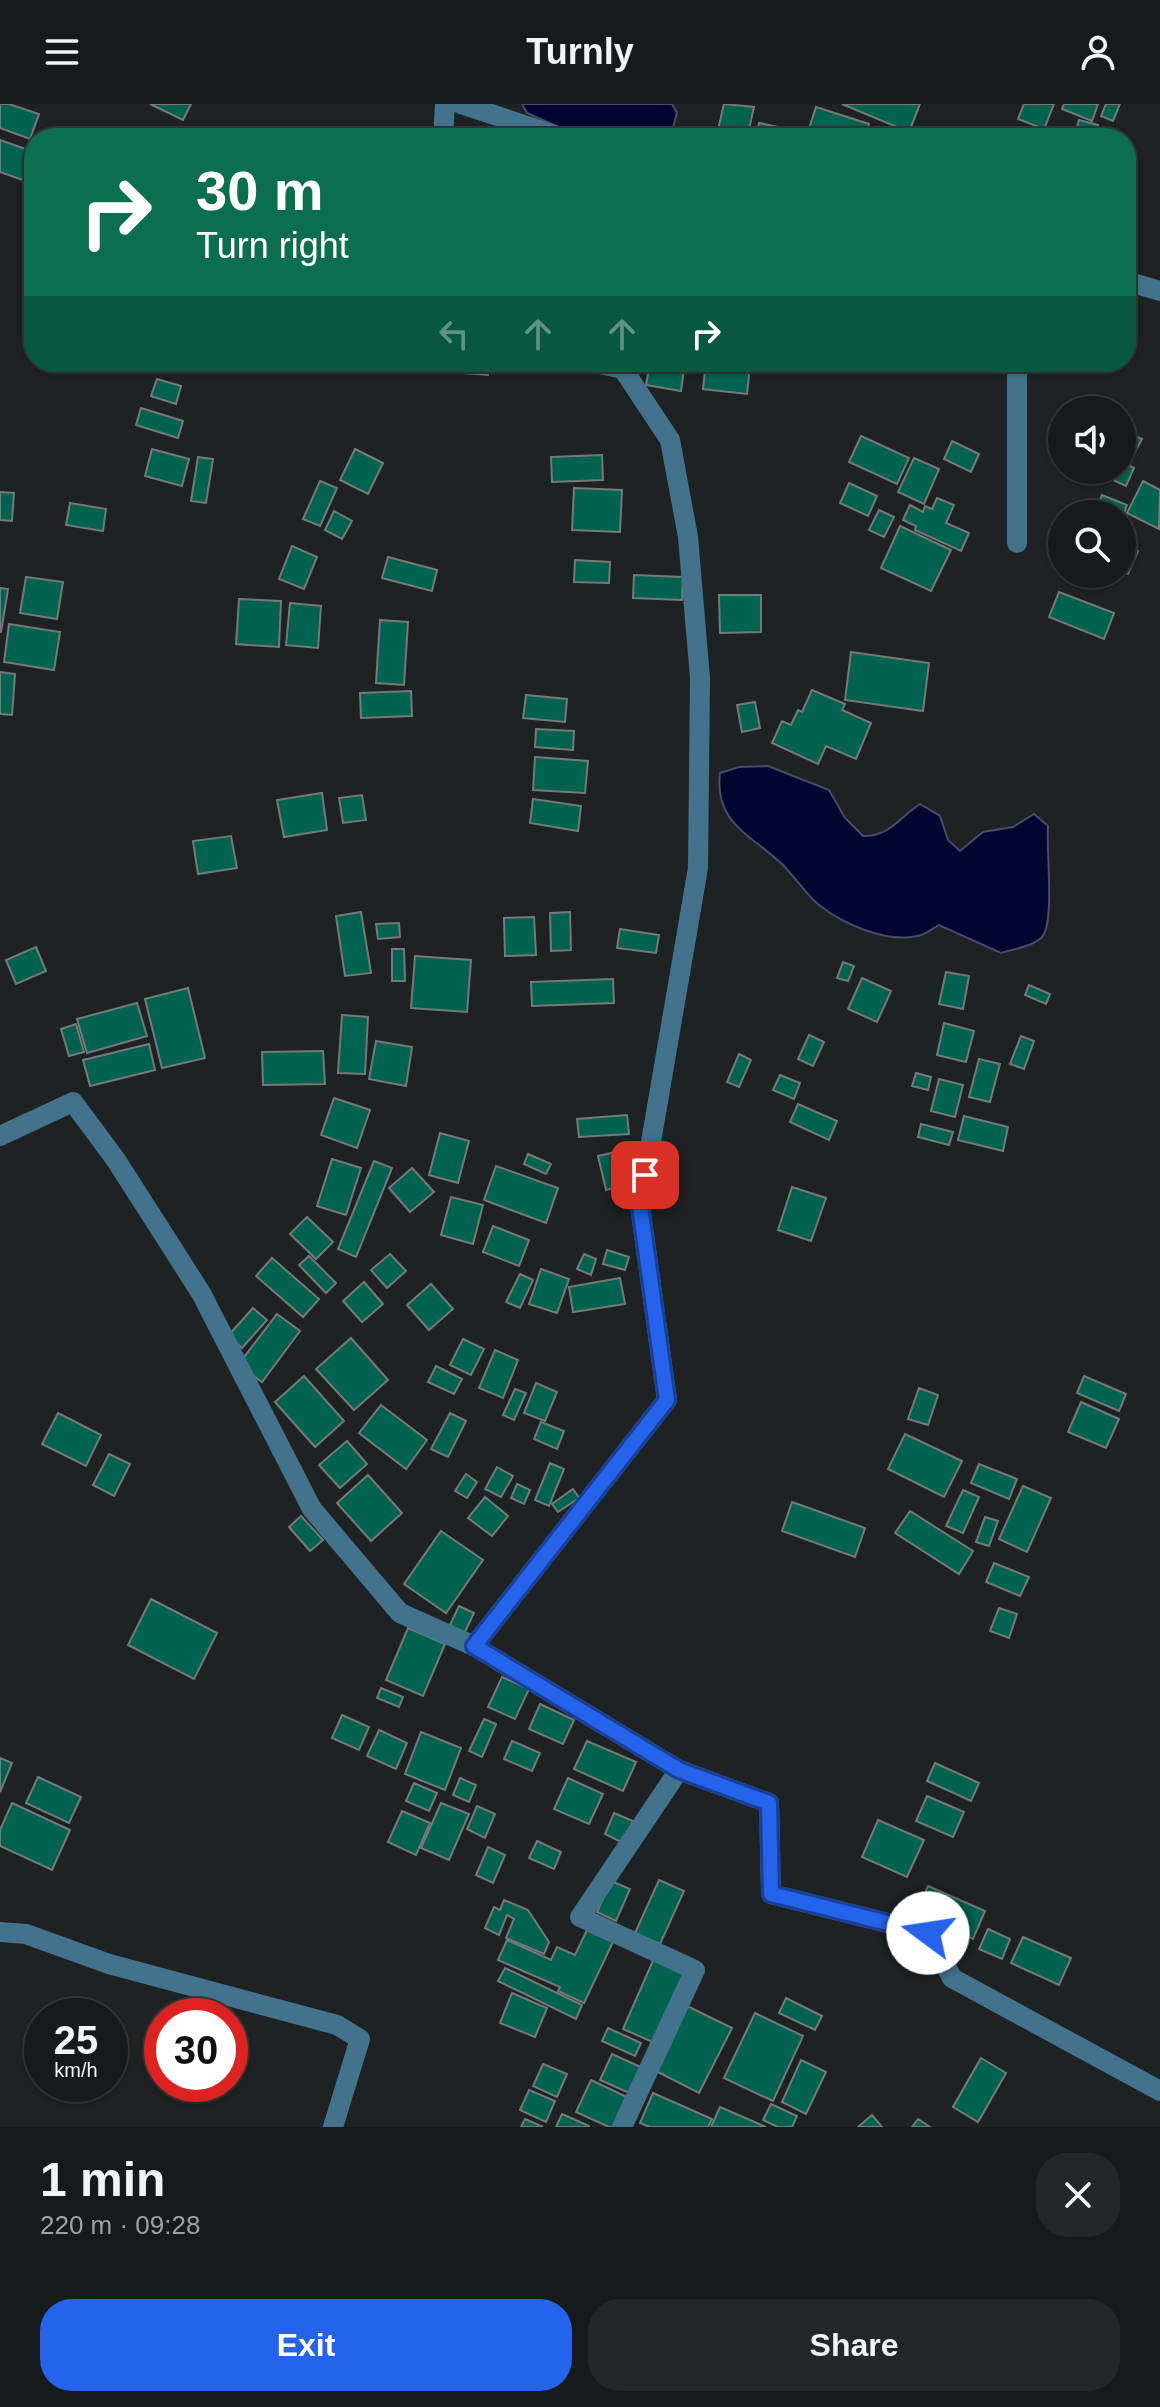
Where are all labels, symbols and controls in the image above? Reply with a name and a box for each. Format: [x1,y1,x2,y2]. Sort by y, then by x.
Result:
icon: menu [40,30,84,74]
icon: person [1076,30,1120,74]
text: Turnly [526,31,634,72]
text: 30 m [196,159,324,222]
icon: right [64,160,168,264]
text: Turn right [196,225,349,266]
icon: left [432,312,476,356]
icon: ahead [516,312,560,356]
icon: ahead [600,312,644,356]
icon: right [684,312,728,356]
map controls [1048,396,1136,588]
button: sound [1048,396,1136,484]
button: search [1048,500,1136,588]
pin [611,1141,679,1209]
icon: arrive [623,1153,667,1197]
position arrow [886,1891,970,1975]
speed limit sign: 30 [144,1998,248,2102]
text: 25 [54,2018,98,2062]
text: km/h [54,2059,98,2081]
text: 1 min [40,2153,165,2206]
button: close [1036,2153,1120,2237]
text: 220 m · 09:28 [40,2210,200,2240]
button: Exit [40,2299,572,2391]
button: Share [588,2299,1120,2391]

